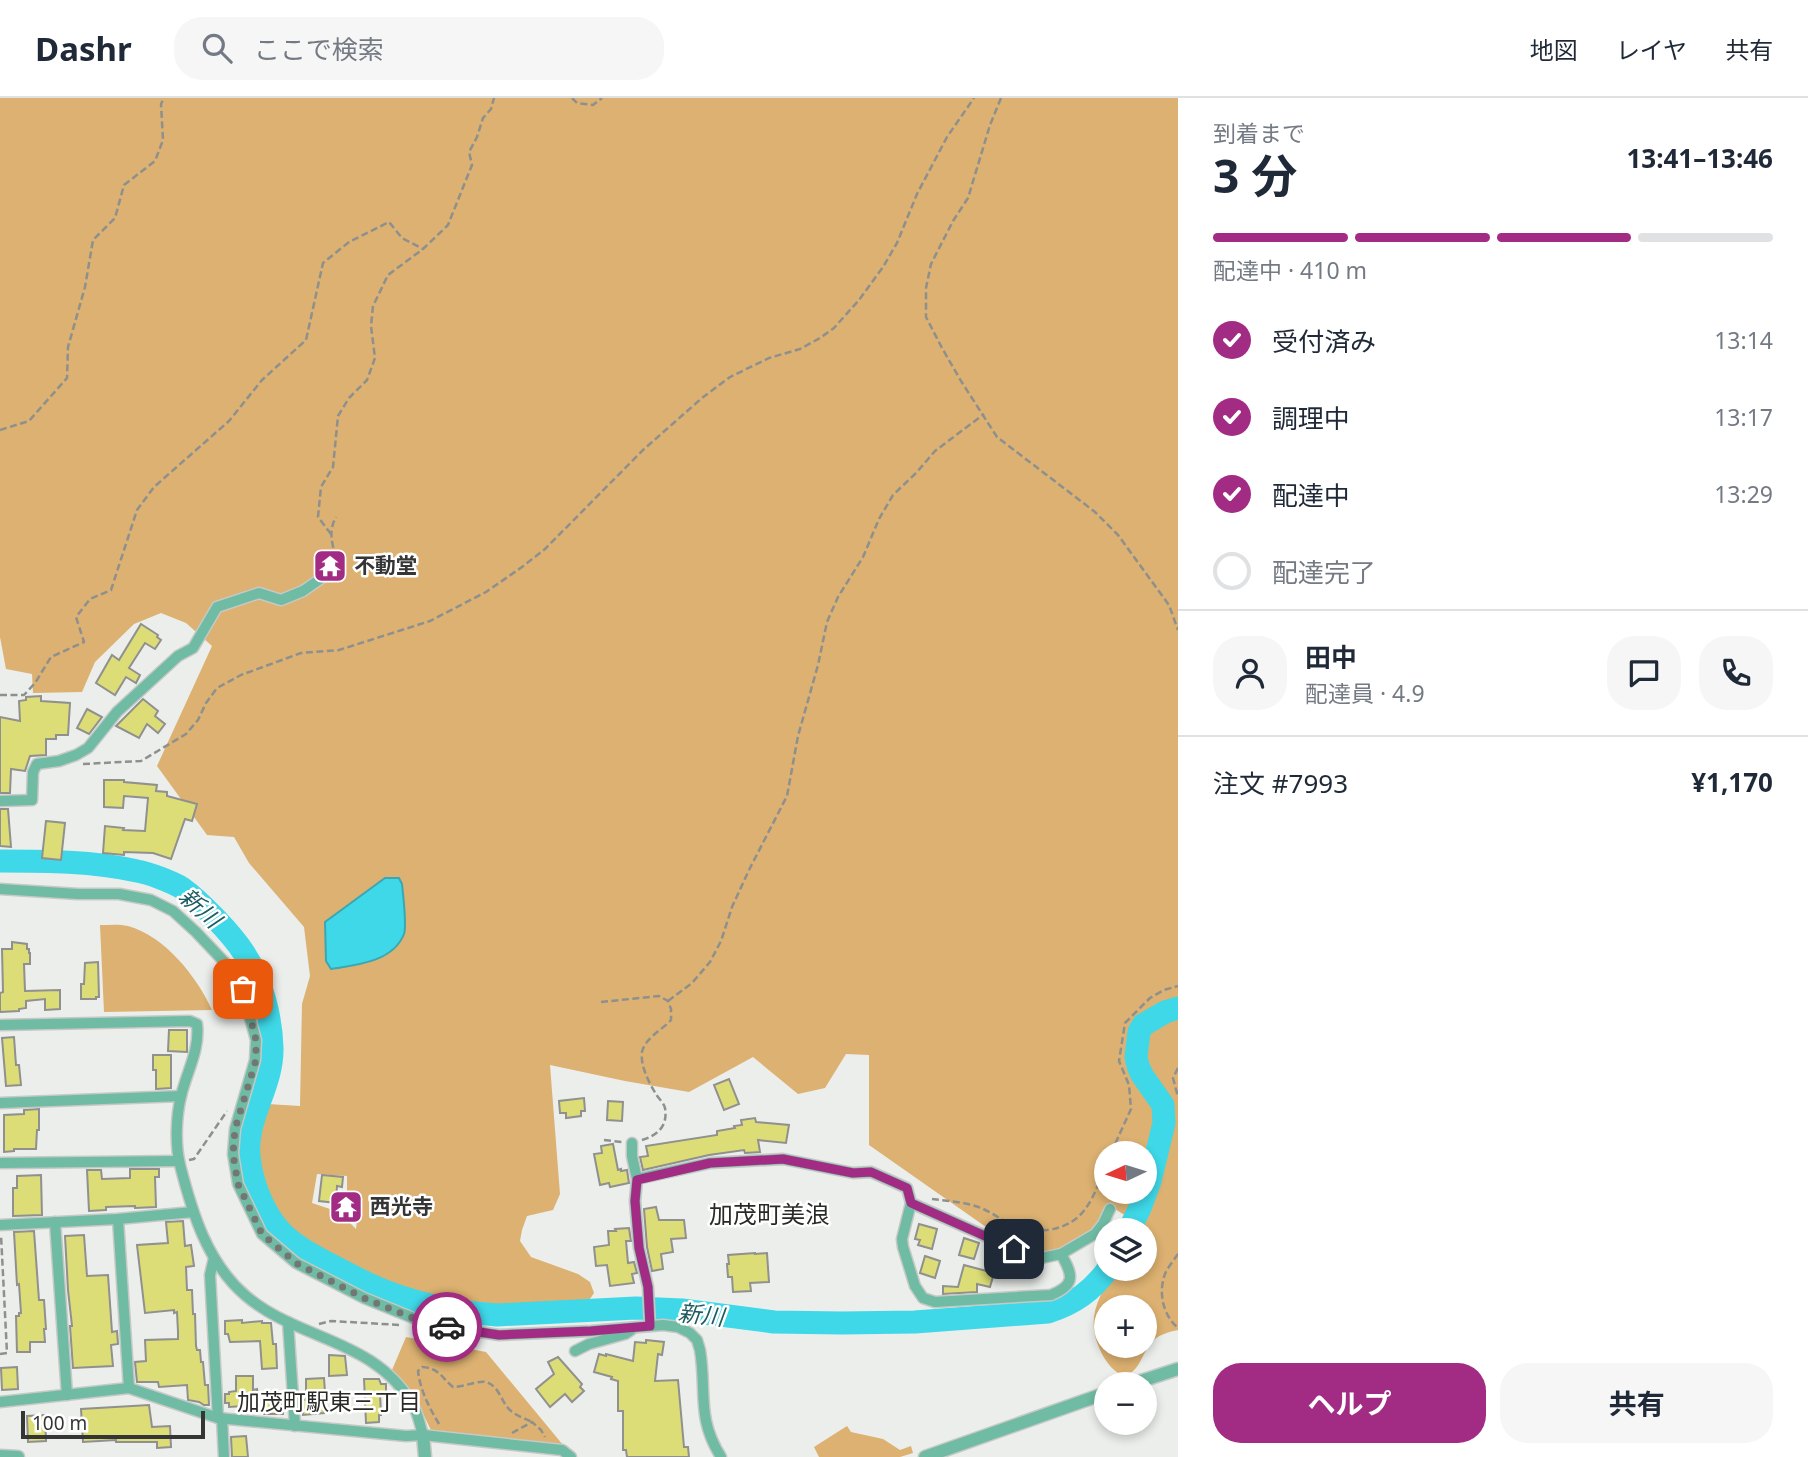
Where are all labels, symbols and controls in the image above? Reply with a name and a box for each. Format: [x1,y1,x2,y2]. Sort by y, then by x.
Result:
search box [174,17,664,80]
text: Dashr [35,26,132,71]
icon: search [198,29,236,67]
text: ここで検索 [254,31,384,67]
text: 地図 [1530,33,1578,66]
text: レイヤ [1616,33,1687,66]
text: 共有 [1725,33,1773,66]
text: 到着まで [1213,117,1305,149]
text: 13:41–13:46 [1626,140,1773,176]
text: 3 分 [1213,144,1297,206]
text: 配達中 · 410 m [1213,254,1367,286]
icon: check [1213,321,1251,359]
text: 受付済み [1272,323,1376,359]
text: 13:14 [1714,324,1773,356]
icon: check [1213,398,1251,436]
text: 調理中 [1272,400,1350,436]
text: 13:17 [1714,401,1773,433]
icon: check [1213,475,1251,513]
text: 配達中 [1272,477,1350,513]
text: 13:29 [1714,478,1773,510]
temple icon: 不動堂 [311,547,349,585]
place label: 不動堂 [354,551,417,579]
text: 配達完了 [1272,554,1376,590]
button: person [1213,636,1287,710]
button: chat [1607,636,1681,710]
button: phone [1699,636,1773,710]
text: 田中 [1305,639,1357,675]
text: 配達員 · 4.9 [1305,677,1425,709]
text: ¥1,170 [1691,764,1773,800]
text: 注文 #7993 [1213,765,1348,801]
water label: 新川 [173,880,231,937]
pin [213,959,273,1019]
icon: bag [224,970,262,1008]
north arrow [1094,1141,1157,1204]
map controls [1094,1141,1157,1435]
temple icon: 西光寺 [327,1188,365,1226]
place label: 西光寺 [370,1192,433,1220]
district label: 加茂町美浪 [709,1197,829,1230]
button: layers [1094,1218,1157,1281]
pin [984,1219,1044,1279]
icon: home [995,1230,1033,1268]
courier [412,1292,482,1362]
button: + [1094,1295,1157,1358]
water label: 新川 [677,1296,729,1333]
icon: car [428,1308,466,1346]
button: ヘルプ [1213,1363,1486,1443]
button: 共有 [1500,1363,1773,1443]
button: − [1094,1372,1157,1435]
district label: 加茂町駅東三丁目 [237,1385,421,1417]
scale bar [21,1408,205,1440]
text: 100 m [32,1410,87,1436]

